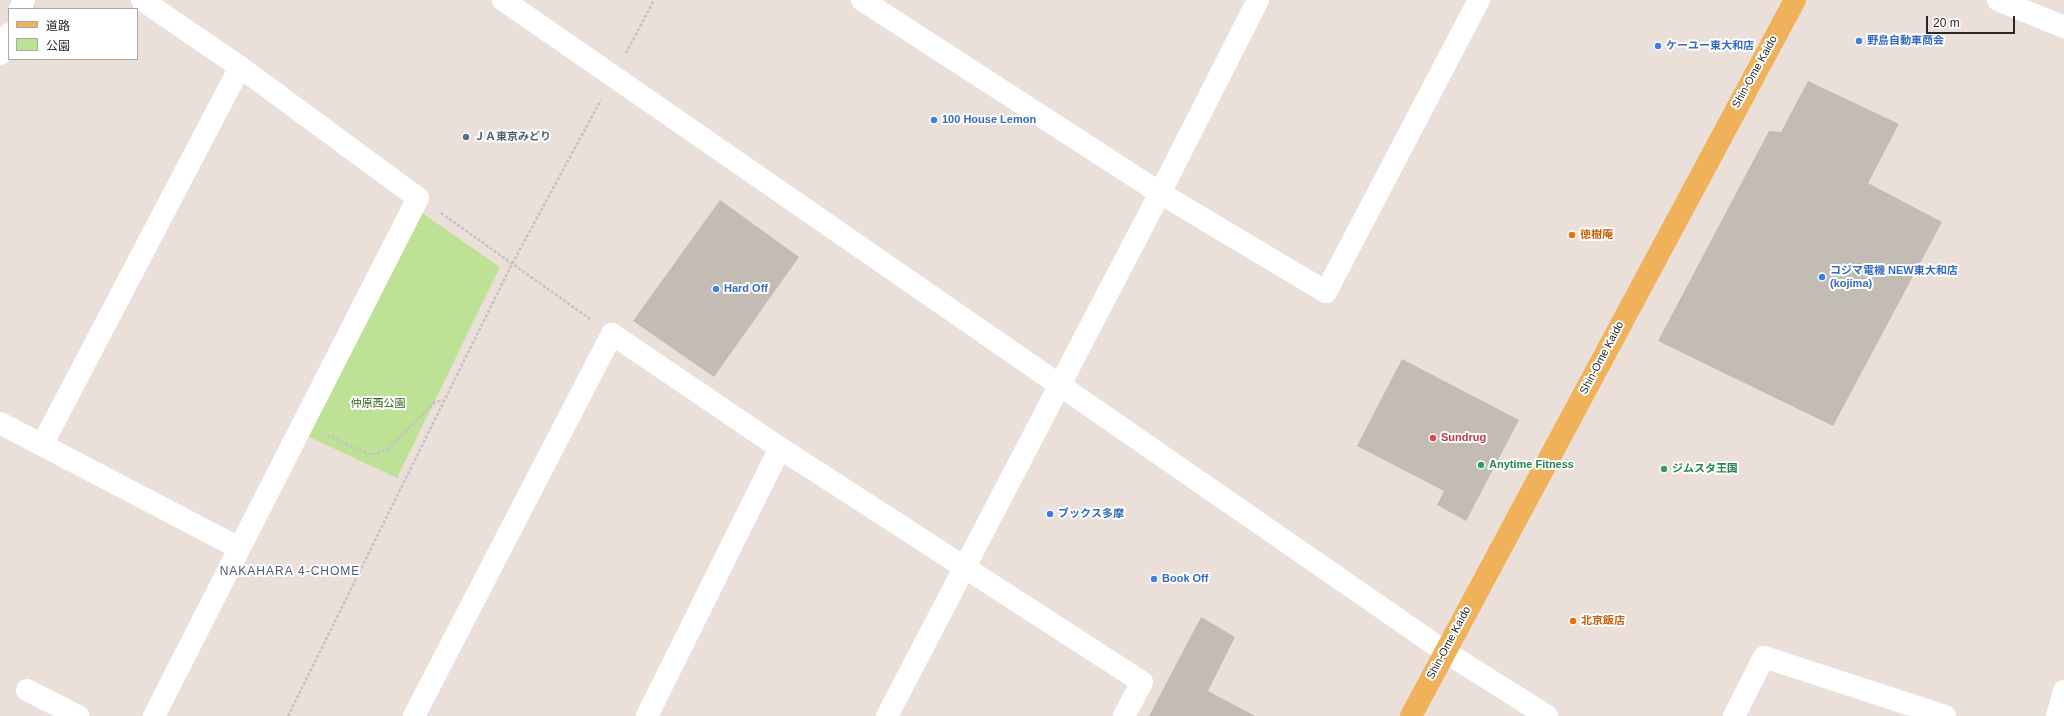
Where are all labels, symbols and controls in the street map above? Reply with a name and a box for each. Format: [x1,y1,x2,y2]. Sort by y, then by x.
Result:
legend [8,8,138,60]
scale bar [1928,8,2017,34]
text: 20 m [1933,16,1960,30]
text: 道路 [46,19,70,33]
street label: Shin-Ome Kaido [1730,34,1780,110]
place label: 野島自動車商会 [1867,34,1944,48]
marker: 野島自動車商会 [1854,36,1864,46]
text: 公園 [46,39,70,53]
place label: ケーユー東大和店 [1666,39,1754,53]
marker: ケーユー東大和店 [1653,41,1663,51]
place label: 100 House Lemon [942,113,1036,127]
marker: 100 House Lemon [929,115,939,125]
place label: ＪＡ東京みどり [474,130,551,144]
marker: ＪＡ東京みどり [461,132,471,142]
place label: 徳樹庵 [1580,228,1613,242]
marker: 徳樹庵 [1567,230,1577,240]
place label: コジマ電機 NEW東大和店 (kojima) [1830,264,1958,290]
marker: コジマ電機 NEW東大和店 (kojima) [1817,272,1827,282]
place label: Hard Off [724,282,768,296]
marker: Hard Off [711,284,721,294]
street label: Shin-Ome Kaido [1577,319,1627,397]
park label: 仲原西公園 [351,397,405,411]
place label: Sundrug [1441,431,1486,445]
marker: Sundrug [1428,433,1438,443]
place label: Anytime Fitness [1489,458,1574,472]
marker: Anytime Fitness [1476,460,1486,470]
place label: ジムスタ王国 [1672,462,1738,476]
marker: ジムスタ王国 [1659,464,1669,474]
place label: ブックス多摩 [1058,507,1124,521]
marker: ブックス多摩 [1045,509,1055,519]
district label: NAKAHARA 4-CHOME [220,565,360,579]
place label: Book Off [1162,572,1208,586]
marker: Book Off [1149,574,1159,584]
street label: Shin-Ome Kaido [1424,604,1474,682]
place label: 北京飯店 [1581,614,1625,628]
marker: 北京飯店 [1568,616,1578,626]

